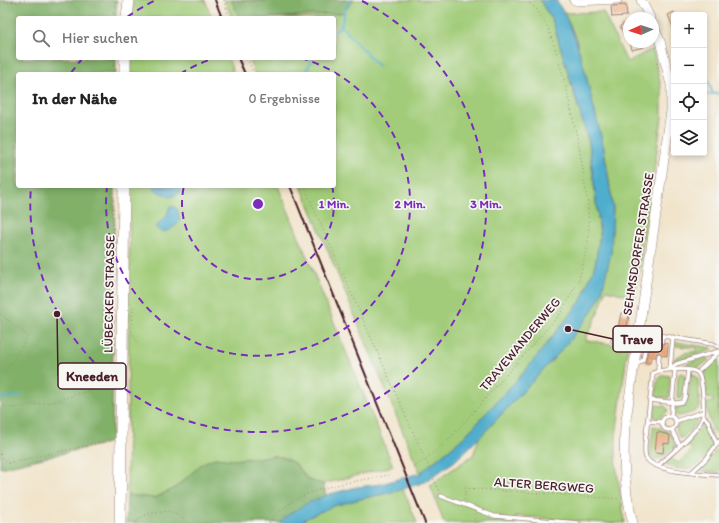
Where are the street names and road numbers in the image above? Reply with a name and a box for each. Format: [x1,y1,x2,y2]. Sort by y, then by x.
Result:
street label: SEHMSDORFER STRASSE [619,172,657,316]
street label: LÜBECKER STRASSE [99,235,118,353]
street label: TRAVEWANDERWEG [476,294,564,394]
street label: ALTER BERGWEG [493,474,595,496]

